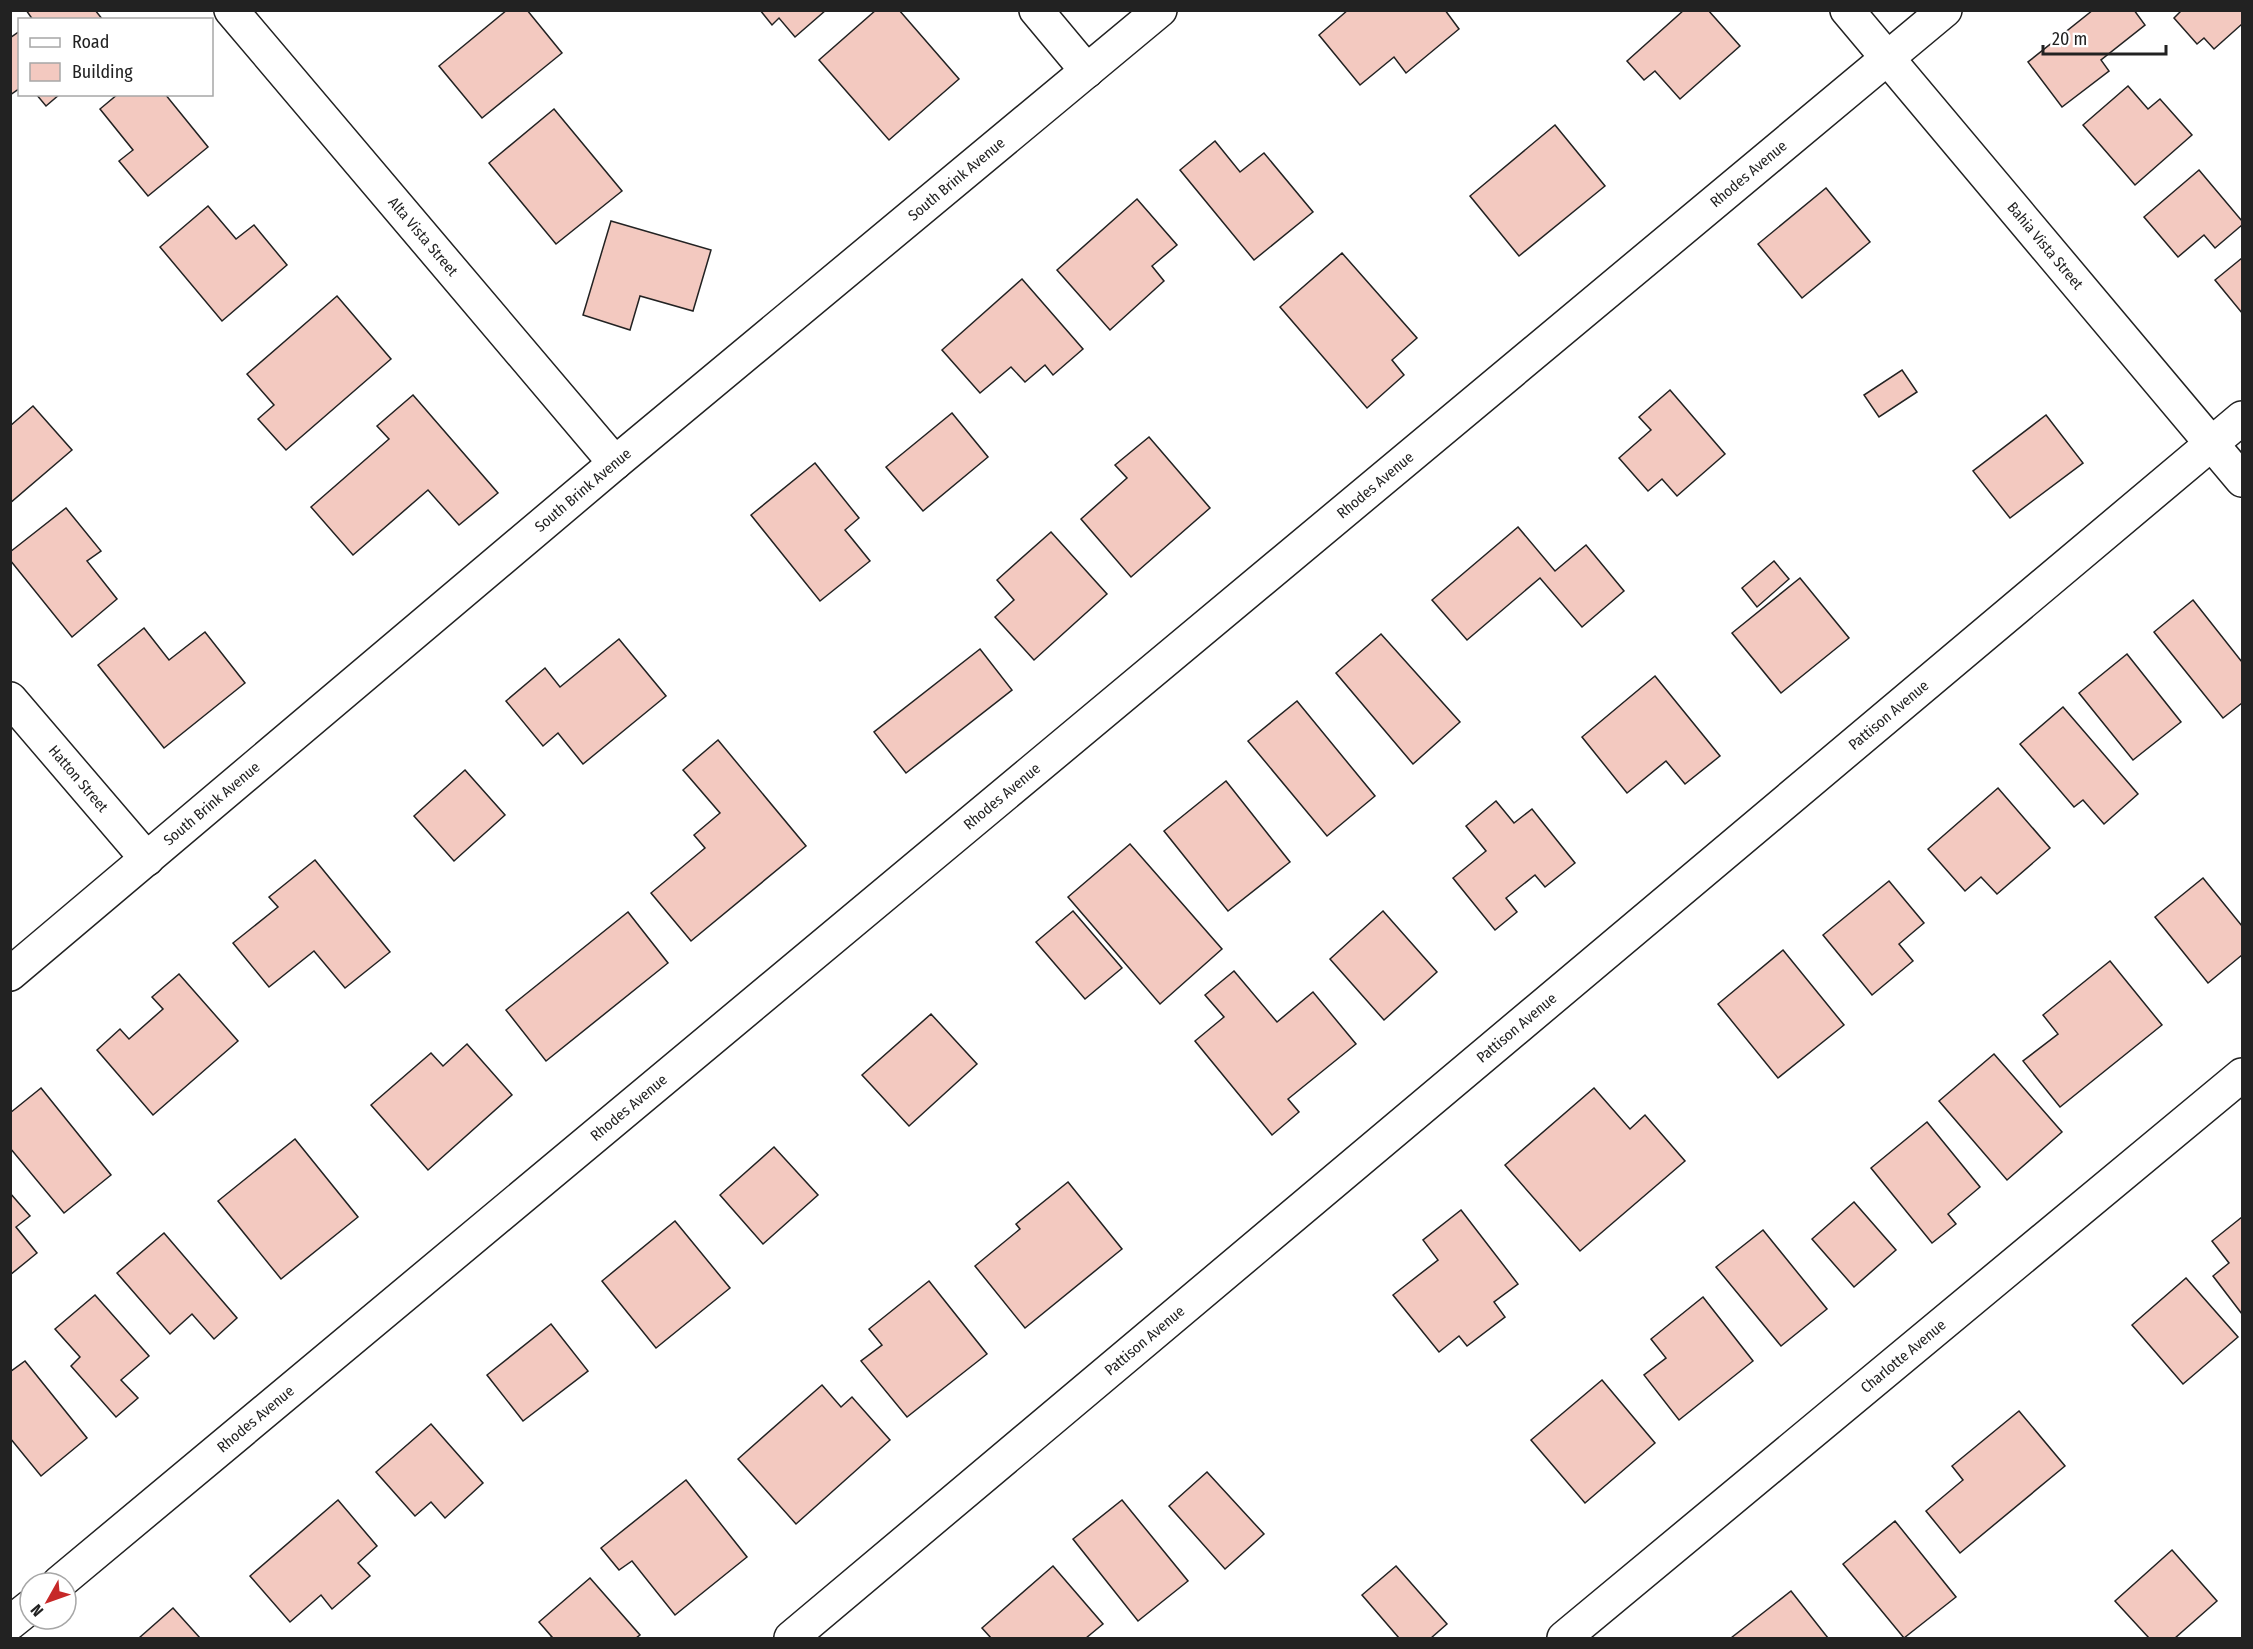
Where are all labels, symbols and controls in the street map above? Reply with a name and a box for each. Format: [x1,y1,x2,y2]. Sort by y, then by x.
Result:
legend [18,18,213,96]
scale bar [2043,18,2166,56]
text: 20 m [2052,28,2087,50]
text: Road [72,31,109,53]
text: Building [72,61,133,83]
street label: South Brink Avenue [904,134,1009,225]
street label: Rhodes Avenue [1706,137,1791,211]
street label: Alta Vista Street [384,193,462,280]
street label: Bahia Vista Street [2003,198,2087,293]
street label: South Brink Avenue [531,444,635,536]
street label: Rhodes Avenue [1333,448,1417,522]
street label: Pattison Avenue [1845,676,1932,754]
street label: Hatton Street [45,742,112,816]
street label: South Brink Avenue [160,758,263,849]
street label: Rhodes Avenue [960,759,1044,834]
street label: Pattison Avenue [1473,989,1560,1067]
street label: Rhodes Avenue [587,1071,671,1145]
street label: Pattison Avenue [1101,1302,1188,1379]
street label: Charlotte Avenue [1857,1316,1950,1397]
street label: Rhodes Avenue [214,1382,298,1456]
north arrow [18,1571,78,1631]
text: N [27,1601,47,1620]

